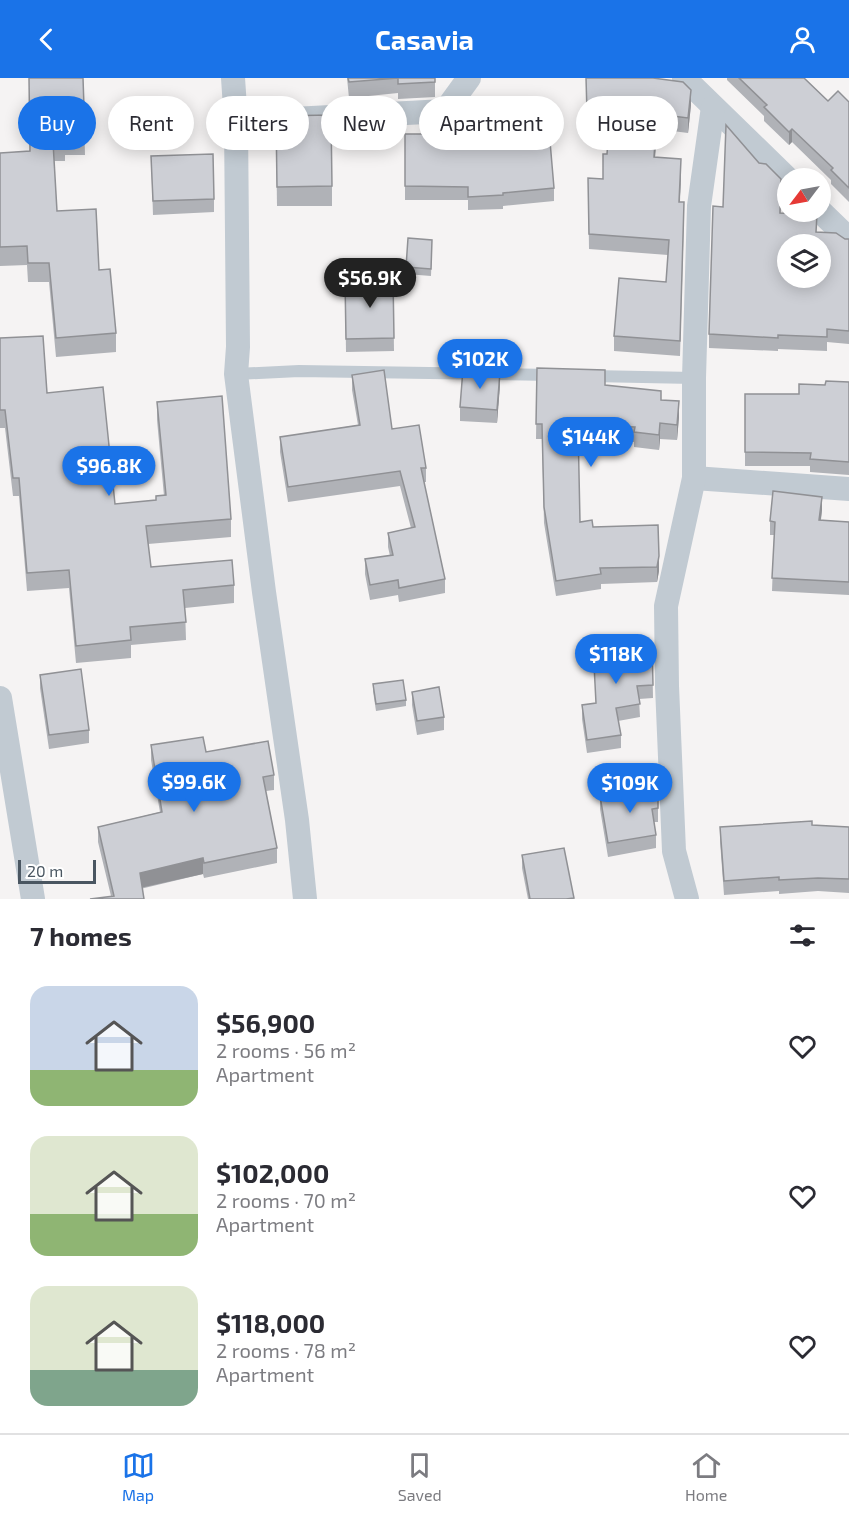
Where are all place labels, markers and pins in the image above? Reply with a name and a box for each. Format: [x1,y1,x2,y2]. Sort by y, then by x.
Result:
pin: $56.9K [321,258,419,309]
pin: $102K [438,339,522,390]
pin: $144K [549,417,633,468]
pin: $96.8K [60,446,158,497]
pin: $118K [574,634,658,685]
pin: $99.6K [145,762,243,813]
pin: $109K [588,763,672,814]

